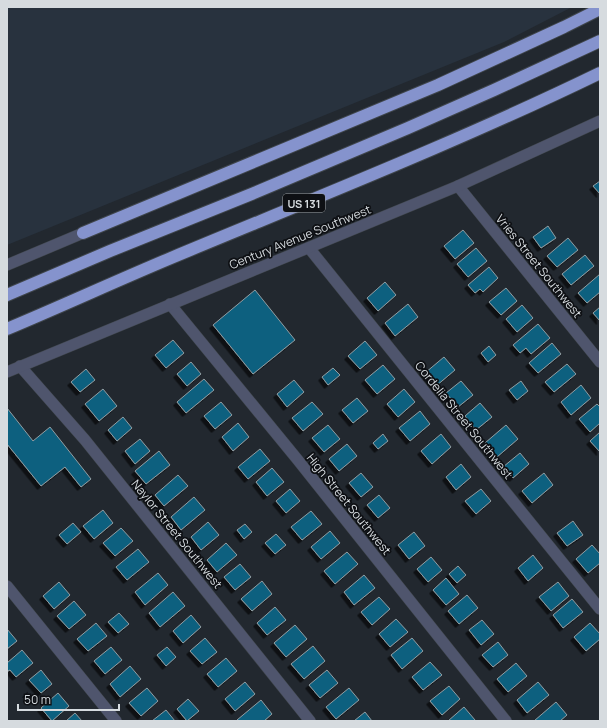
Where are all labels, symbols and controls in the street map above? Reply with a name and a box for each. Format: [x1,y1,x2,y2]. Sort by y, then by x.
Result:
road number: US 131 [283,194,325,212]
street label: Century Avenue Southwest [227,201,374,273]
street label: Vries Street Southwest [492,211,586,321]
street label: Cordelia Street Southwest [411,358,517,483]
street label: High Street Southwest [303,450,395,558]
street label: Naylor Street Southwest [128,476,226,592]
scale bar [18,686,119,712]
text: 50 m [24,691,51,708]

